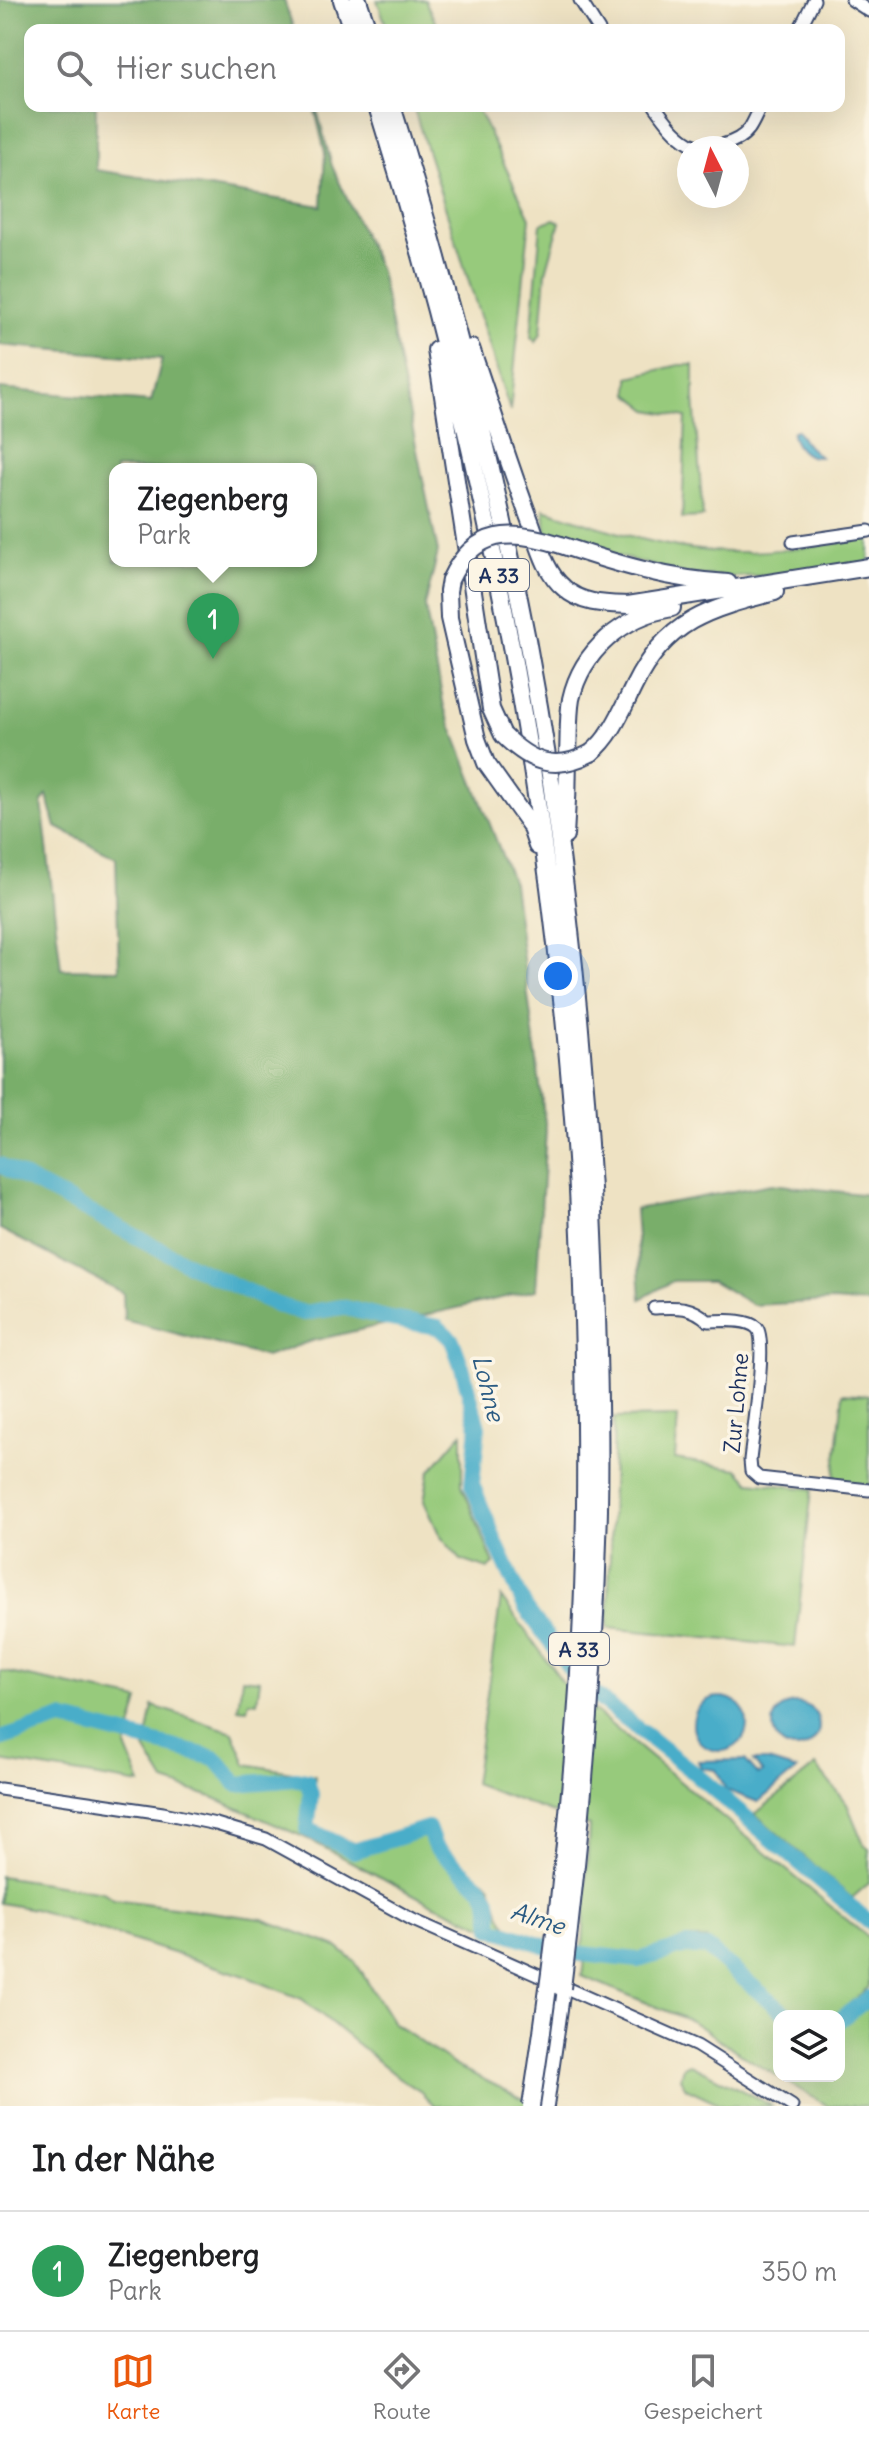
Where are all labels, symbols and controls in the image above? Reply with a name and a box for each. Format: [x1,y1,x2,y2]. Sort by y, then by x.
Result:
search box [24,24,845,112]
icon: search [52,46,96,90]
text: Hier suchen [116,49,277,87]
north arrow [677,136,749,208]
popup [109,463,317,567]
text: Ziegenberg [137,480,289,518]
text: Park [137,518,191,551]
road number: A 33 [469,559,529,591]
pin: 1 [187,593,239,659]
your location [538,956,578,996]
water label: Lohne [466,1352,512,1426]
street label: Zur Lohne [718,1352,754,1454]
road number: A 33 [549,1633,609,1665]
water label: Alme [507,1895,571,1941]
map controls [773,2010,845,2082]
button: layers [773,2010,845,2082]
text: In der Nähe [32,2137,215,2180]
text: Ziegenberg [108,2236,260,2274]
text: 1 [53,2255,63,2288]
text: 350 m [761,2255,837,2288]
text: Park [108,2274,162,2307]
tab: Karte [106,2349,160,2425]
tab: Route [373,2349,431,2425]
tab: Gespeichert [643,2349,763,2425]

